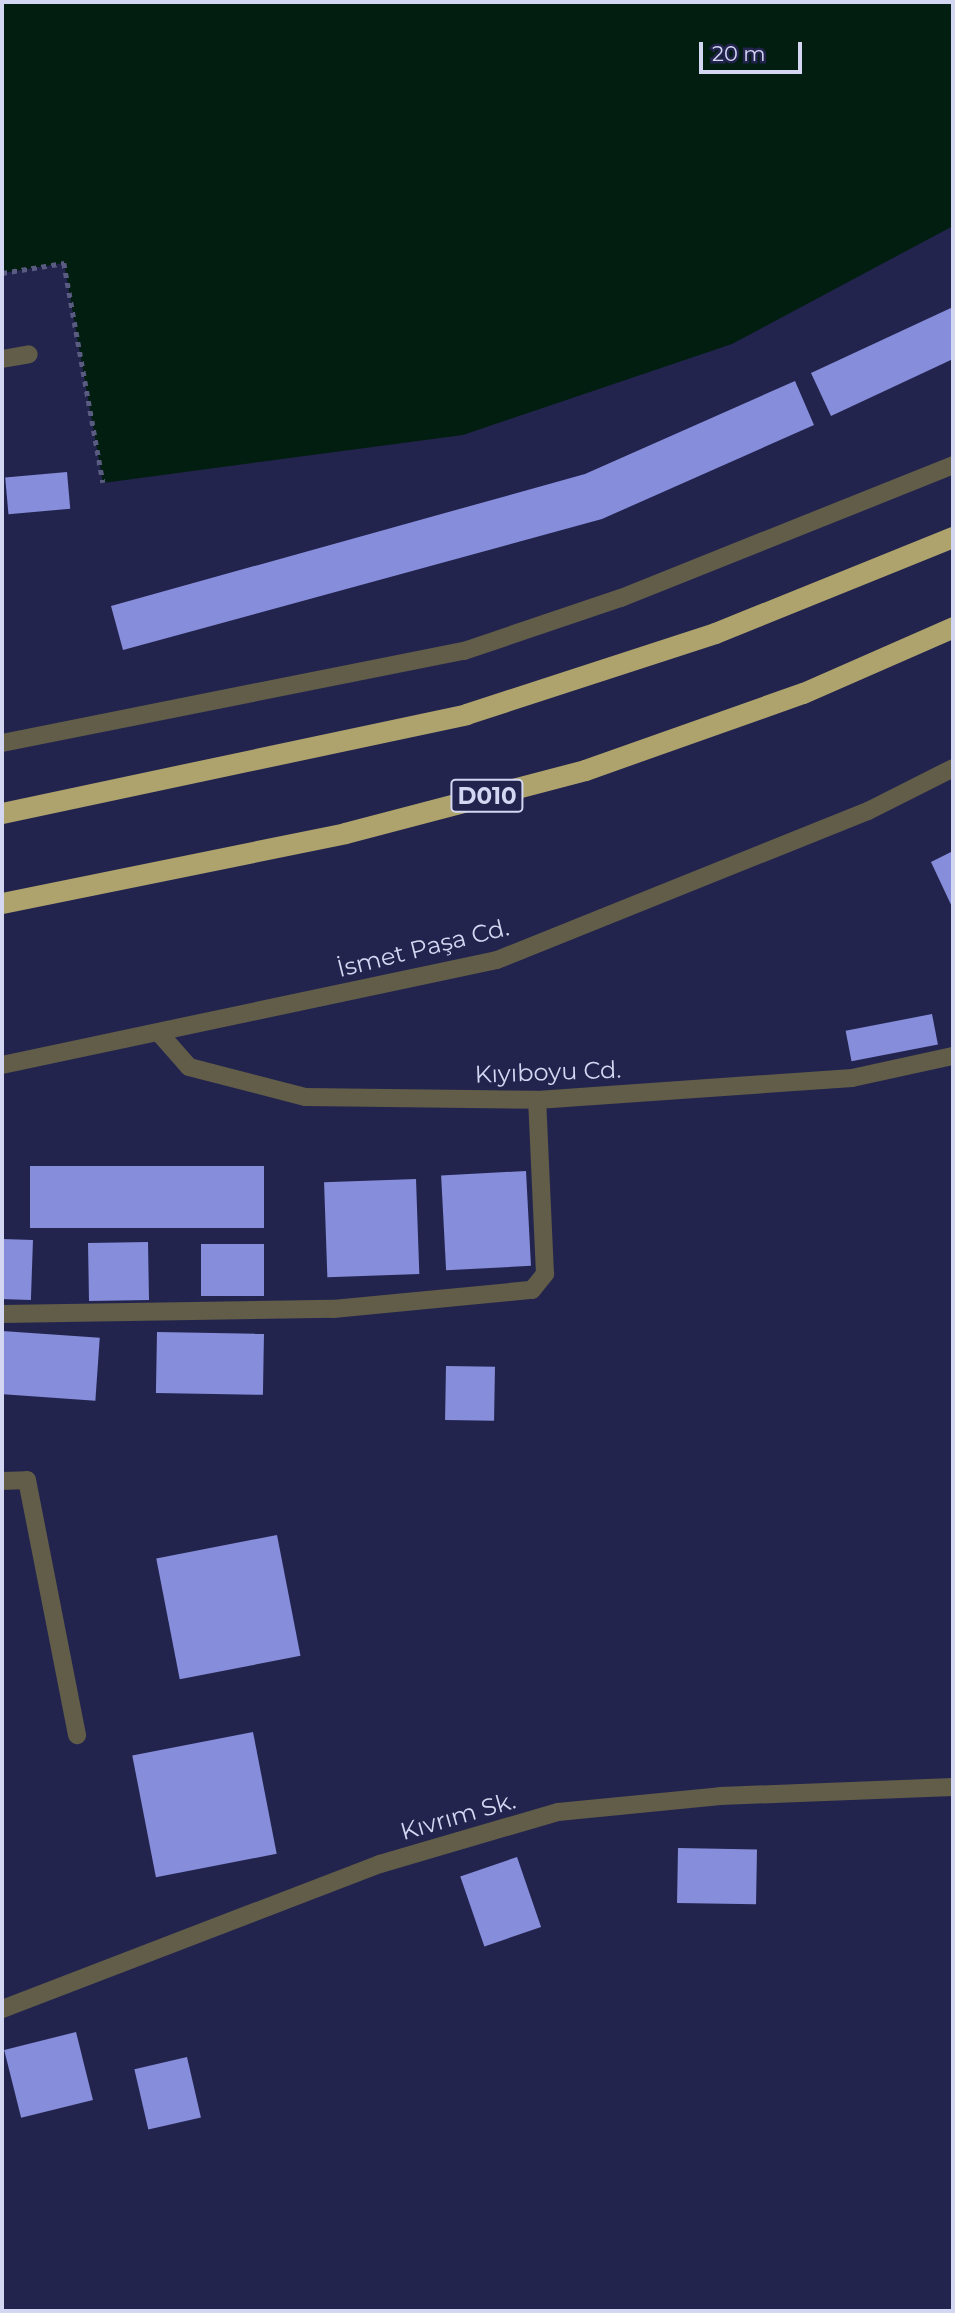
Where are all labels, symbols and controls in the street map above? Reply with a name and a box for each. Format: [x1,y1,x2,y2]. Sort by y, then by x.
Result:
scale bar [703,28,806,72]
text: 20 m [712,41,766,66]
road number: D010 [450,776,524,816]
street label: İsmet Paşa Cd. [334,913,512,983]
street label: Kıyıboyu Cd. [474,1055,622,1089]
street label: Kıvrım Sk. [397,1786,519,1846]

